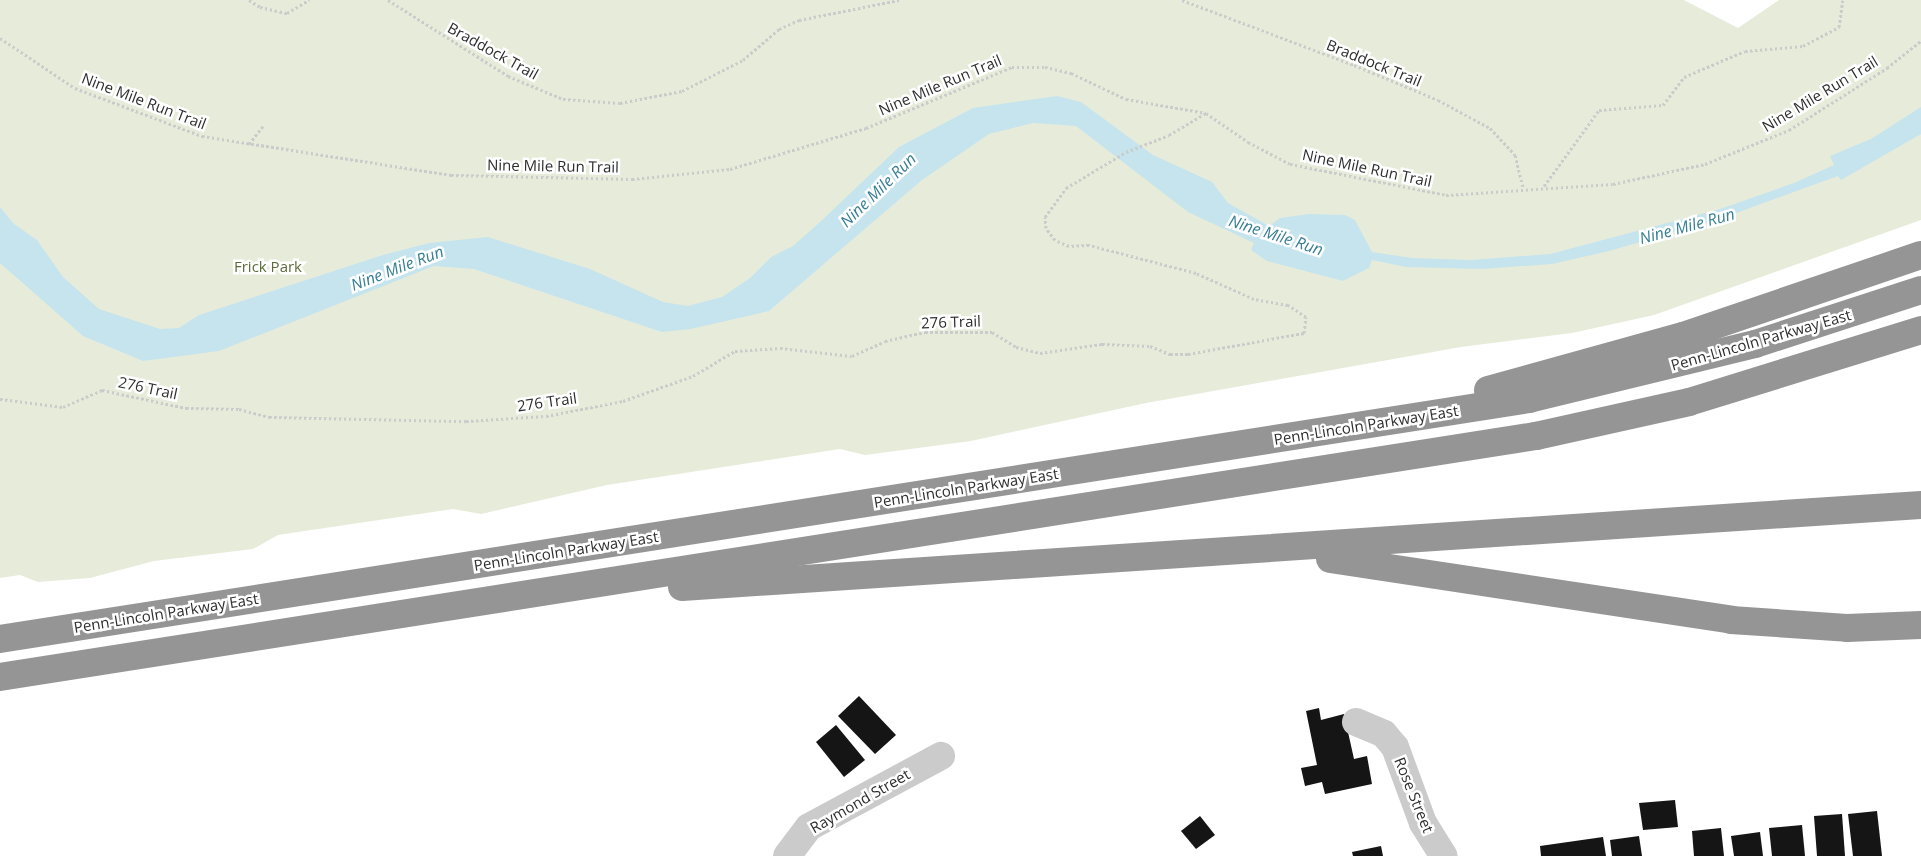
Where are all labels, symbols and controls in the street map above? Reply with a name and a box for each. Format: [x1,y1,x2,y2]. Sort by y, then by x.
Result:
street label: Braddock Trail [445,19,541,83]
street label: Braddock Trail [1324,36,1424,90]
street label: Nine Mile Run Trail [876,51,1004,119]
street label: Nine Mile Run Trail [1759,52,1881,136]
street label: Nine Mile Run Trail [79,69,209,133]
street label: Nine Mile Run Trail [1301,145,1433,191]
water label: Nine Mile Run [836,149,920,231]
street label: Nine Mile Run Trail [487,156,619,176]
water label: Nine Mile Run [1637,204,1737,248]
water label: Nine Mile Run [1227,211,1325,259]
water label: Nine Mile Run [348,242,446,294]
park label: Frick Park [234,258,302,276]
street label: Penn-Lincoln Parkway East [1669,306,1853,374]
street label: 276 Trail [921,312,981,332]
street label: 276 Trail [117,373,179,403]
street label: 276 Trail [516,389,578,415]
street label: Penn-Lincoln Parkway East [1272,402,1460,448]
street label: Penn-Lincoln Parkway East [872,465,1060,511]
street label: Penn-Lincoln Parkway East [472,528,660,574]
street label: Penn-Lincoln Parkway East [72,590,260,636]
street label: Rose Street [1391,755,1437,835]
street label: Raymond Street [807,765,913,837]

